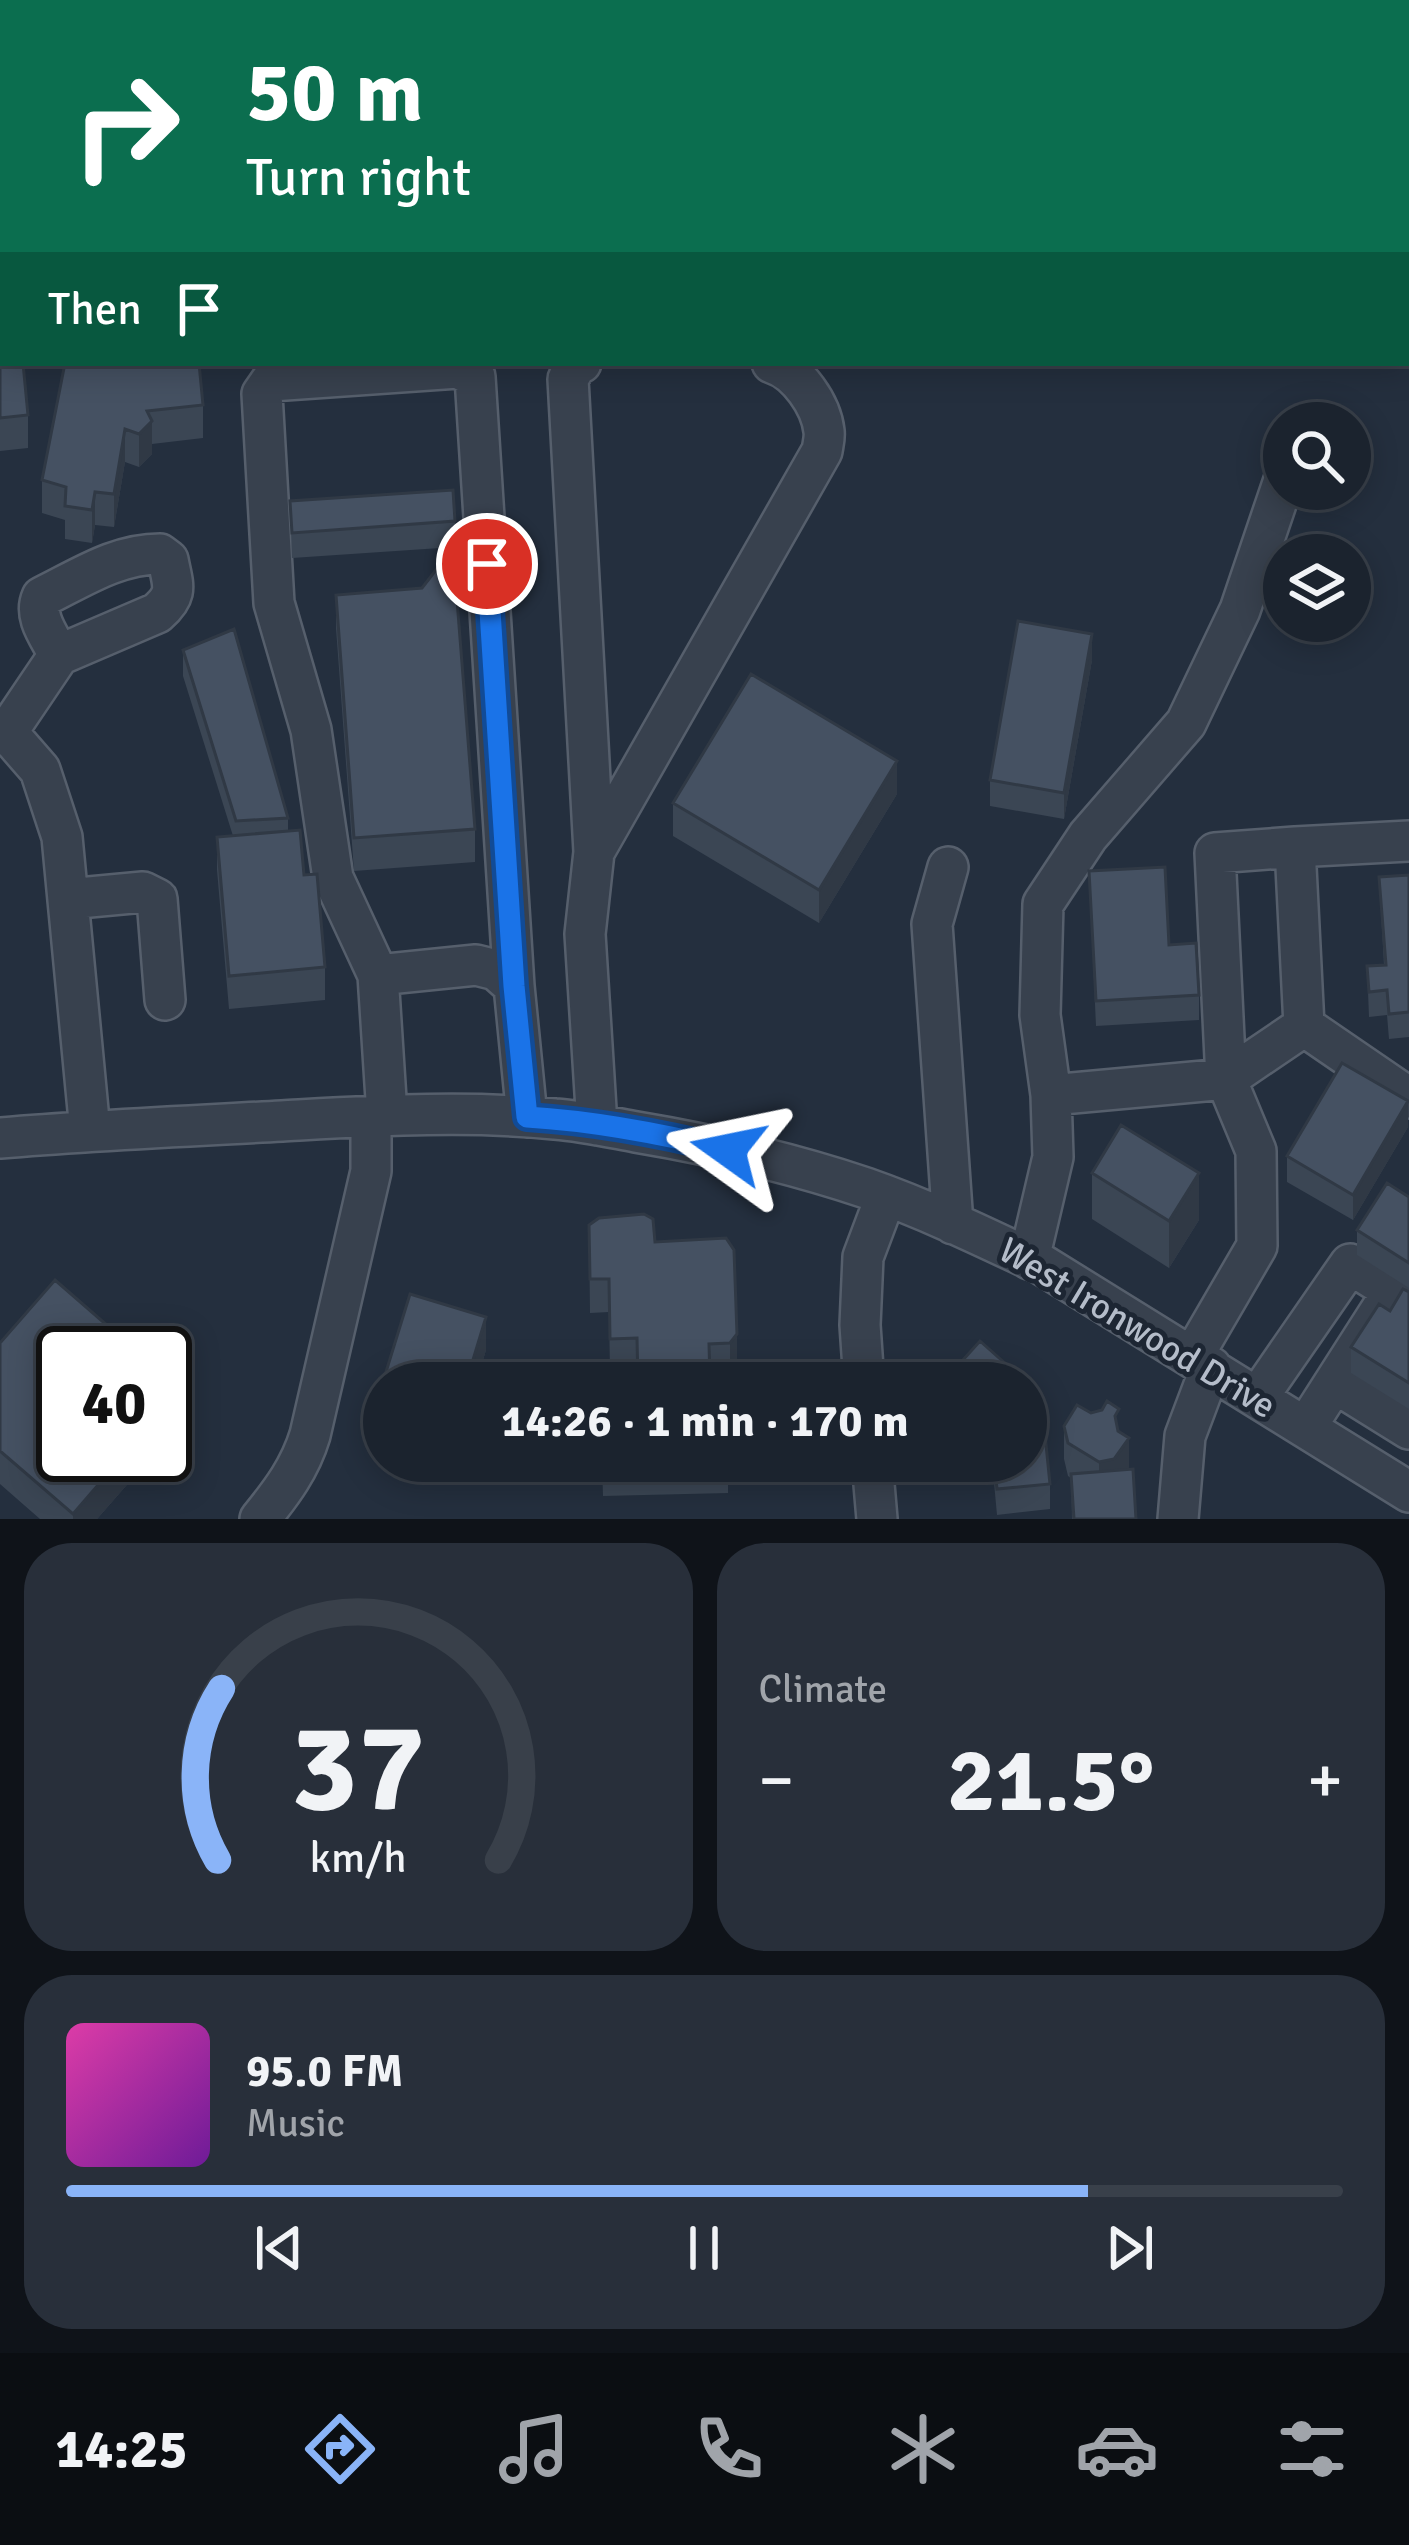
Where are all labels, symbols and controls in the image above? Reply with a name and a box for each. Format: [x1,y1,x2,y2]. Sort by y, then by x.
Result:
text: 50 m [246,41,423,145]
icon: right [48,48,204,204]
text: Turn right [246,144,471,211]
icon: arrive [166,276,232,342]
text: Then [48,282,142,337]
map controls [1263,402,1371,642]
button: search [1263,402,1371,510]
pin [436,513,538,615]
icon: arrive [454,531,520,597]
button: layers [1263,534,1371,642]
position arrow [665,1087,791,1213]
street label: West Ironwood Drive [991,1228,1284,1429]
speed limit sign: 40 [36,1326,192,1482]
text: 14:26 · 1 min · 170 m [501,1394,909,1449]
text: Climate [759,1665,887,1713]
text: 37 [291,1692,426,1845]
text: 21.5° [947,1725,1155,1836]
text: − [759,1740,794,1821]
text: + [1307,1740,1343,1821]
text: km/h [310,1832,407,1885]
text: 95.0 FM [246,2044,403,2099]
text: Music [246,2099,345,2147]
icon: previous [246,2215,312,2281]
icon: pause [671,2215,737,2281]
icon: next [1097,2215,1163,2281]
icon: directions [298,2407,382,2491]
icon: music [492,2407,576,2491]
icon: phone [687,2407,771,2491]
icon: climate [881,2407,965,2491]
icon: car [1075,2407,1159,2491]
icon: filters [1270,2407,1354,2491]
text: 14:25 [55,2416,188,2483]

